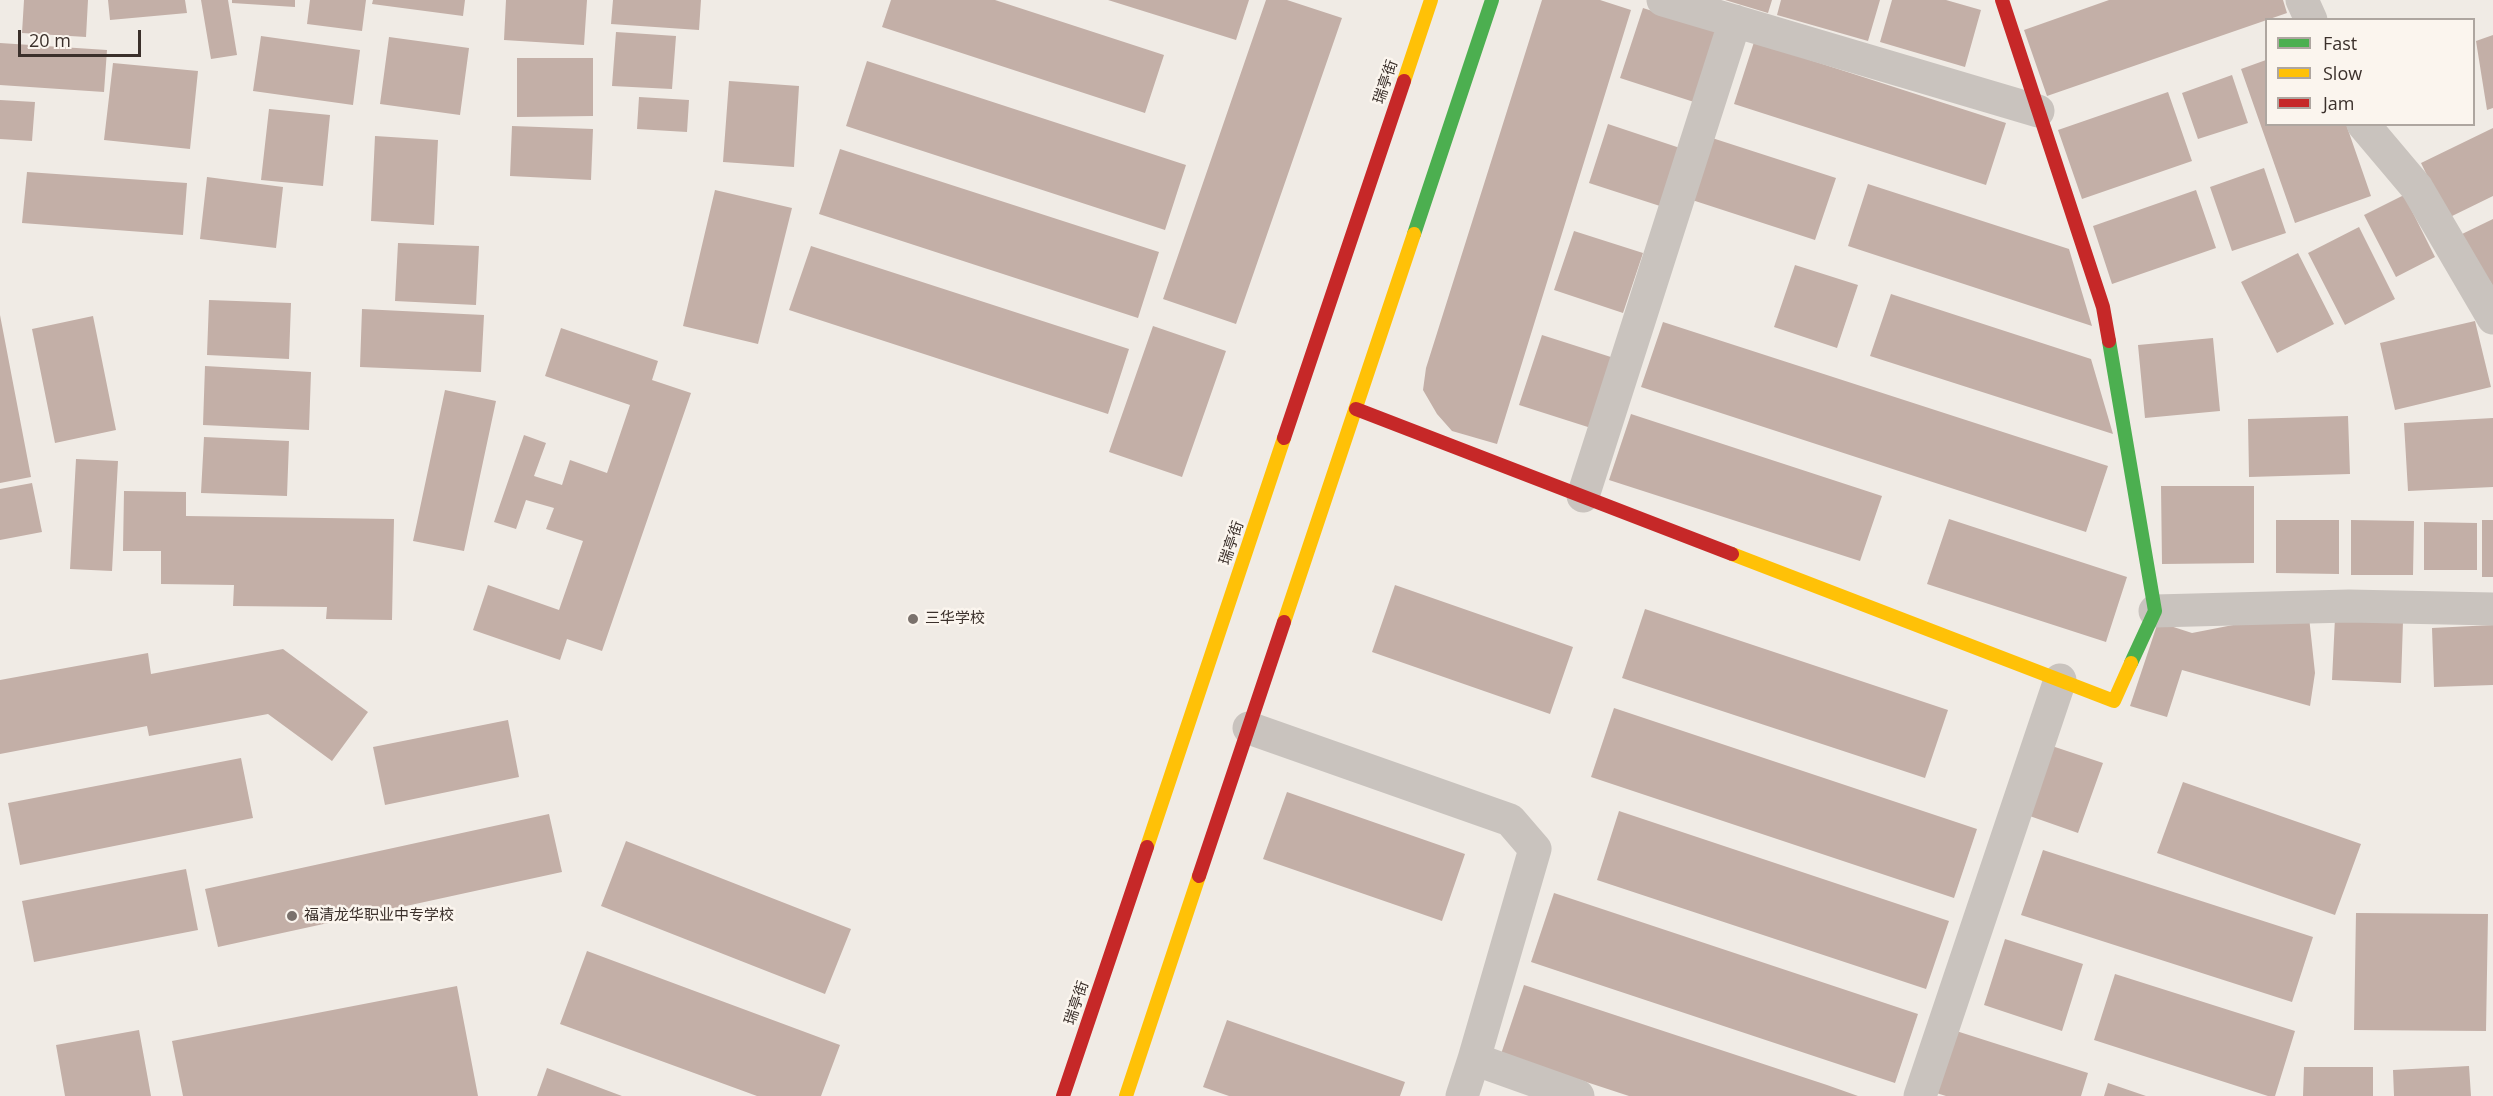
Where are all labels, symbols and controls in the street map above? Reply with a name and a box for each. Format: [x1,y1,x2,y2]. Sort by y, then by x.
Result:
scale bar [21,18,144,56]
legend [2265,18,2475,126]
text: 20 m [29,28,71,52]
text: Fast [2323,31,2357,55]
street label: 瑞亭街 [1370,58,1402,106]
text: Slow [2323,61,2362,85]
text: Jam [2323,91,2355,115]
street label: 瑞亭街 [1216,519,1248,567]
place label: 三华学校 [925,610,985,628]
marker: 三华学校 [906,612,920,626]
place label: 福清龙华职业中专学校 [304,907,454,925]
marker: 福清龙华职业中专学校 [285,909,299,923]
street label: 瑞亭街 [1061,979,1093,1027]

